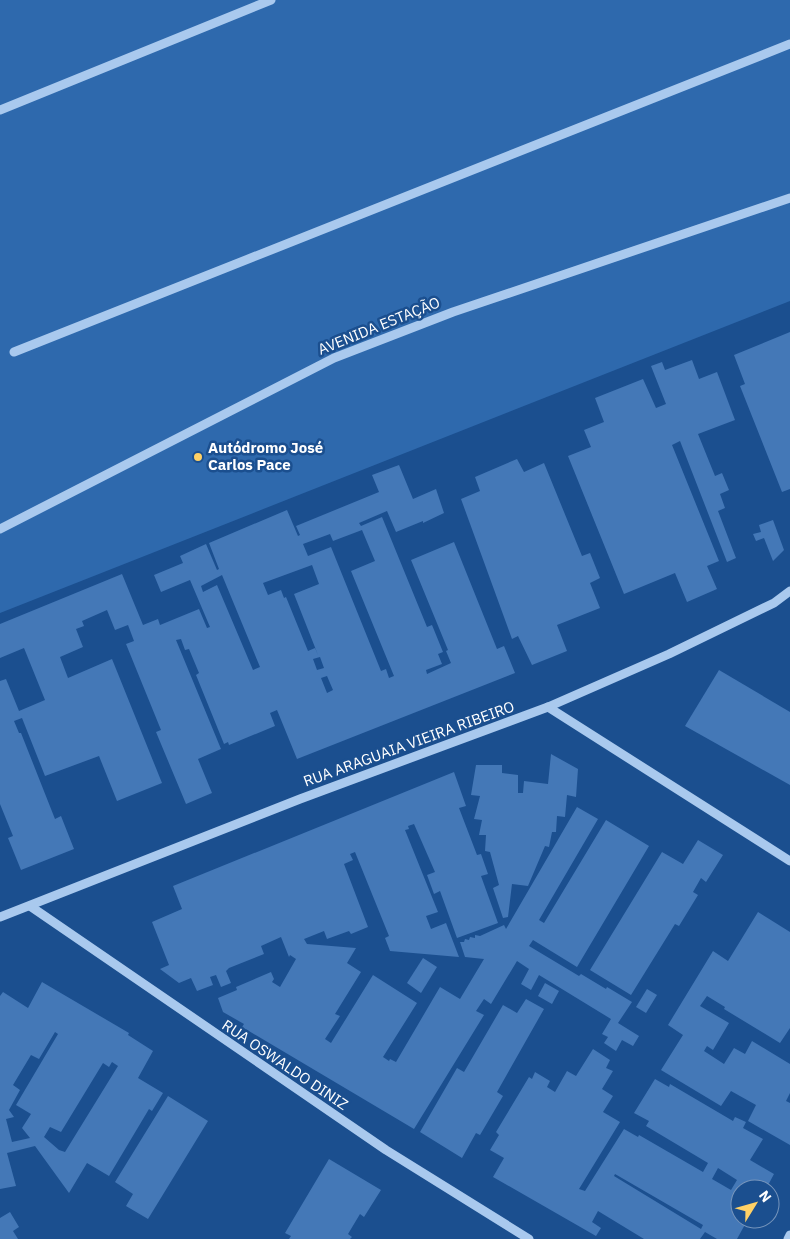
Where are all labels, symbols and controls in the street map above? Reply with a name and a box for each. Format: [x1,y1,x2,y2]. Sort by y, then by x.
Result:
street label: AVENIDA ESTAÇÃO [315,292,443,359]
place label: Autódromo José Carlos Pace [208,438,323,474]
marker: Autódromo José Carlos Pace [192,451,204,463]
street label: RUA ARAGUAIA VIEIRA RIBEIRO [301,696,517,791]
street label: RUA OSWALDO DINIZ [219,1015,352,1114]
north arrow [730,1179,780,1229]
text: N [755,1187,776,1206]

